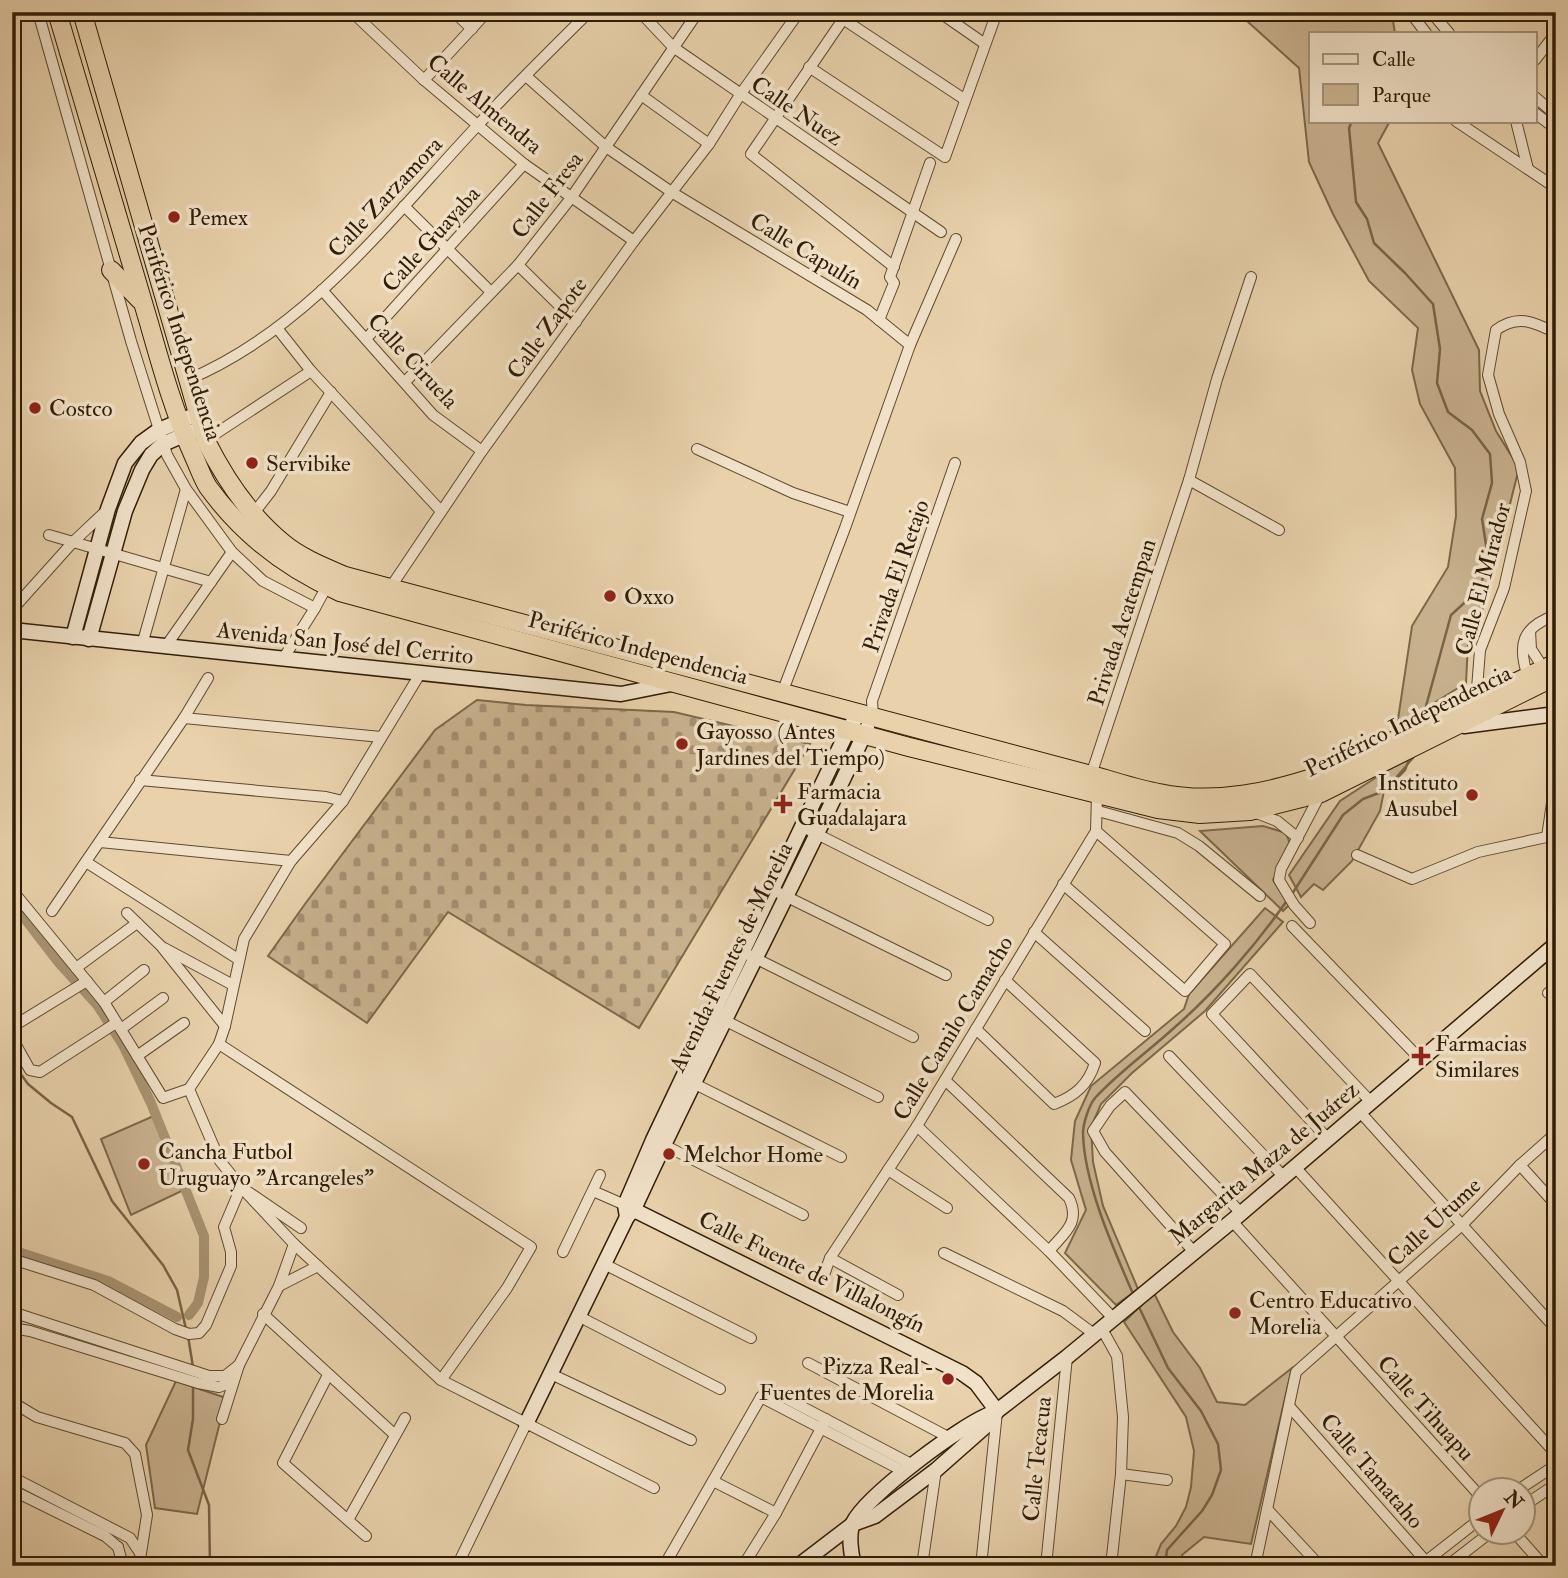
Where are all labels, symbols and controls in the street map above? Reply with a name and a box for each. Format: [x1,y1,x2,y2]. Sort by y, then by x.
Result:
legend [1309,32,1536,122]
text: Calle [1372,46,1416,73]
street label: Calle Almendra [422,47,549,161]
street label: Calle Nuez [745,70,849,152]
text: Parque [1372,82,1431,109]
street label: Calle Zarzamora [322,130,449,264]
street label: Calle Fresa [505,145,589,244]
street label: Calle Guayaba [376,179,487,298]
place label: Pemex [188,203,248,232]
street label: Calle Capulín [744,206,868,297]
marker: Pemex [166,209,182,225]
street label: Periférico Independencia [130,220,229,445]
street label: Calle Zapote [500,271,595,385]
street label: Calle Ciruela [361,307,465,415]
place label: Costco [49,394,112,423]
marker: Costco [27,400,43,416]
place label: Servibike [266,449,351,478]
marker: Servibike [244,455,260,471]
street label: Privada El Retajo [856,496,936,656]
street label: Calle El Mirador [1449,499,1517,659]
street label: Privada Acatempan [1081,535,1164,709]
place label: Oxxo [624,582,674,611]
marker: Oxxo [602,588,618,604]
street label: Periférico Independencia [525,605,752,692]
street label: Avenida San José del Cerrito [214,615,475,671]
street label: Periférico Independencia [1300,658,1517,785]
place label: Gayosso (Antes Jardines del Tiempo) [695,717,885,773]
marker: Gayosso (Antes Jardines del Tiempo) [674,736,690,752]
place label: Instituto Ausubel [1378,768,1458,823]
place label: Farmacia Guadalajara [797,777,907,832]
marker: Instituto Ausubel [1464,787,1480,803]
marker: Farmacia Guadalajara [775,796,791,812]
street label: Avenida Fuentes de Morelia [662,837,800,1078]
street label: Calle Camilo Camacho [886,930,1020,1126]
place label: Farmacias Similares [1435,1029,1527,1084]
marker: Farmacias Similares [1413,1048,1429,1064]
street label: Margarita Maza de Juárez [1163,1075,1365,1251]
place label: Cancha Futbol Uruguayo "Arcangeles" [158,1137,374,1192]
place label: Melchor Home [683,1140,823,1169]
marker: Melchor Home [661,1146,677,1162]
marker: Cancha Futbol Uruguayo "Arcangeles" [136,1156,152,1172]
street label: Calle Utume [1381,1171,1487,1273]
street label: Calle Fuente de Villalongín [694,1204,930,1340]
place label: Centro Educativo Morelia [1249,1286,1412,1341]
marker: Centro Educativo Morelia [1227,1305,1243,1321]
street label: Calle Tihuapu [1370,1349,1481,1467]
place label: Pizza Real - Fuentes de Morelia [759,1352,935,1407]
marker: Pizza Real - Fuentes de Morelia [940,1371,956,1387]
street label: Calle Tecacua [1016,1395,1058,1523]
street label: Calle Tamataho [1314,1407,1430,1535]
north arrow [1466,1476,1536,1546]
text: N [1498,1485,1529,1515]

